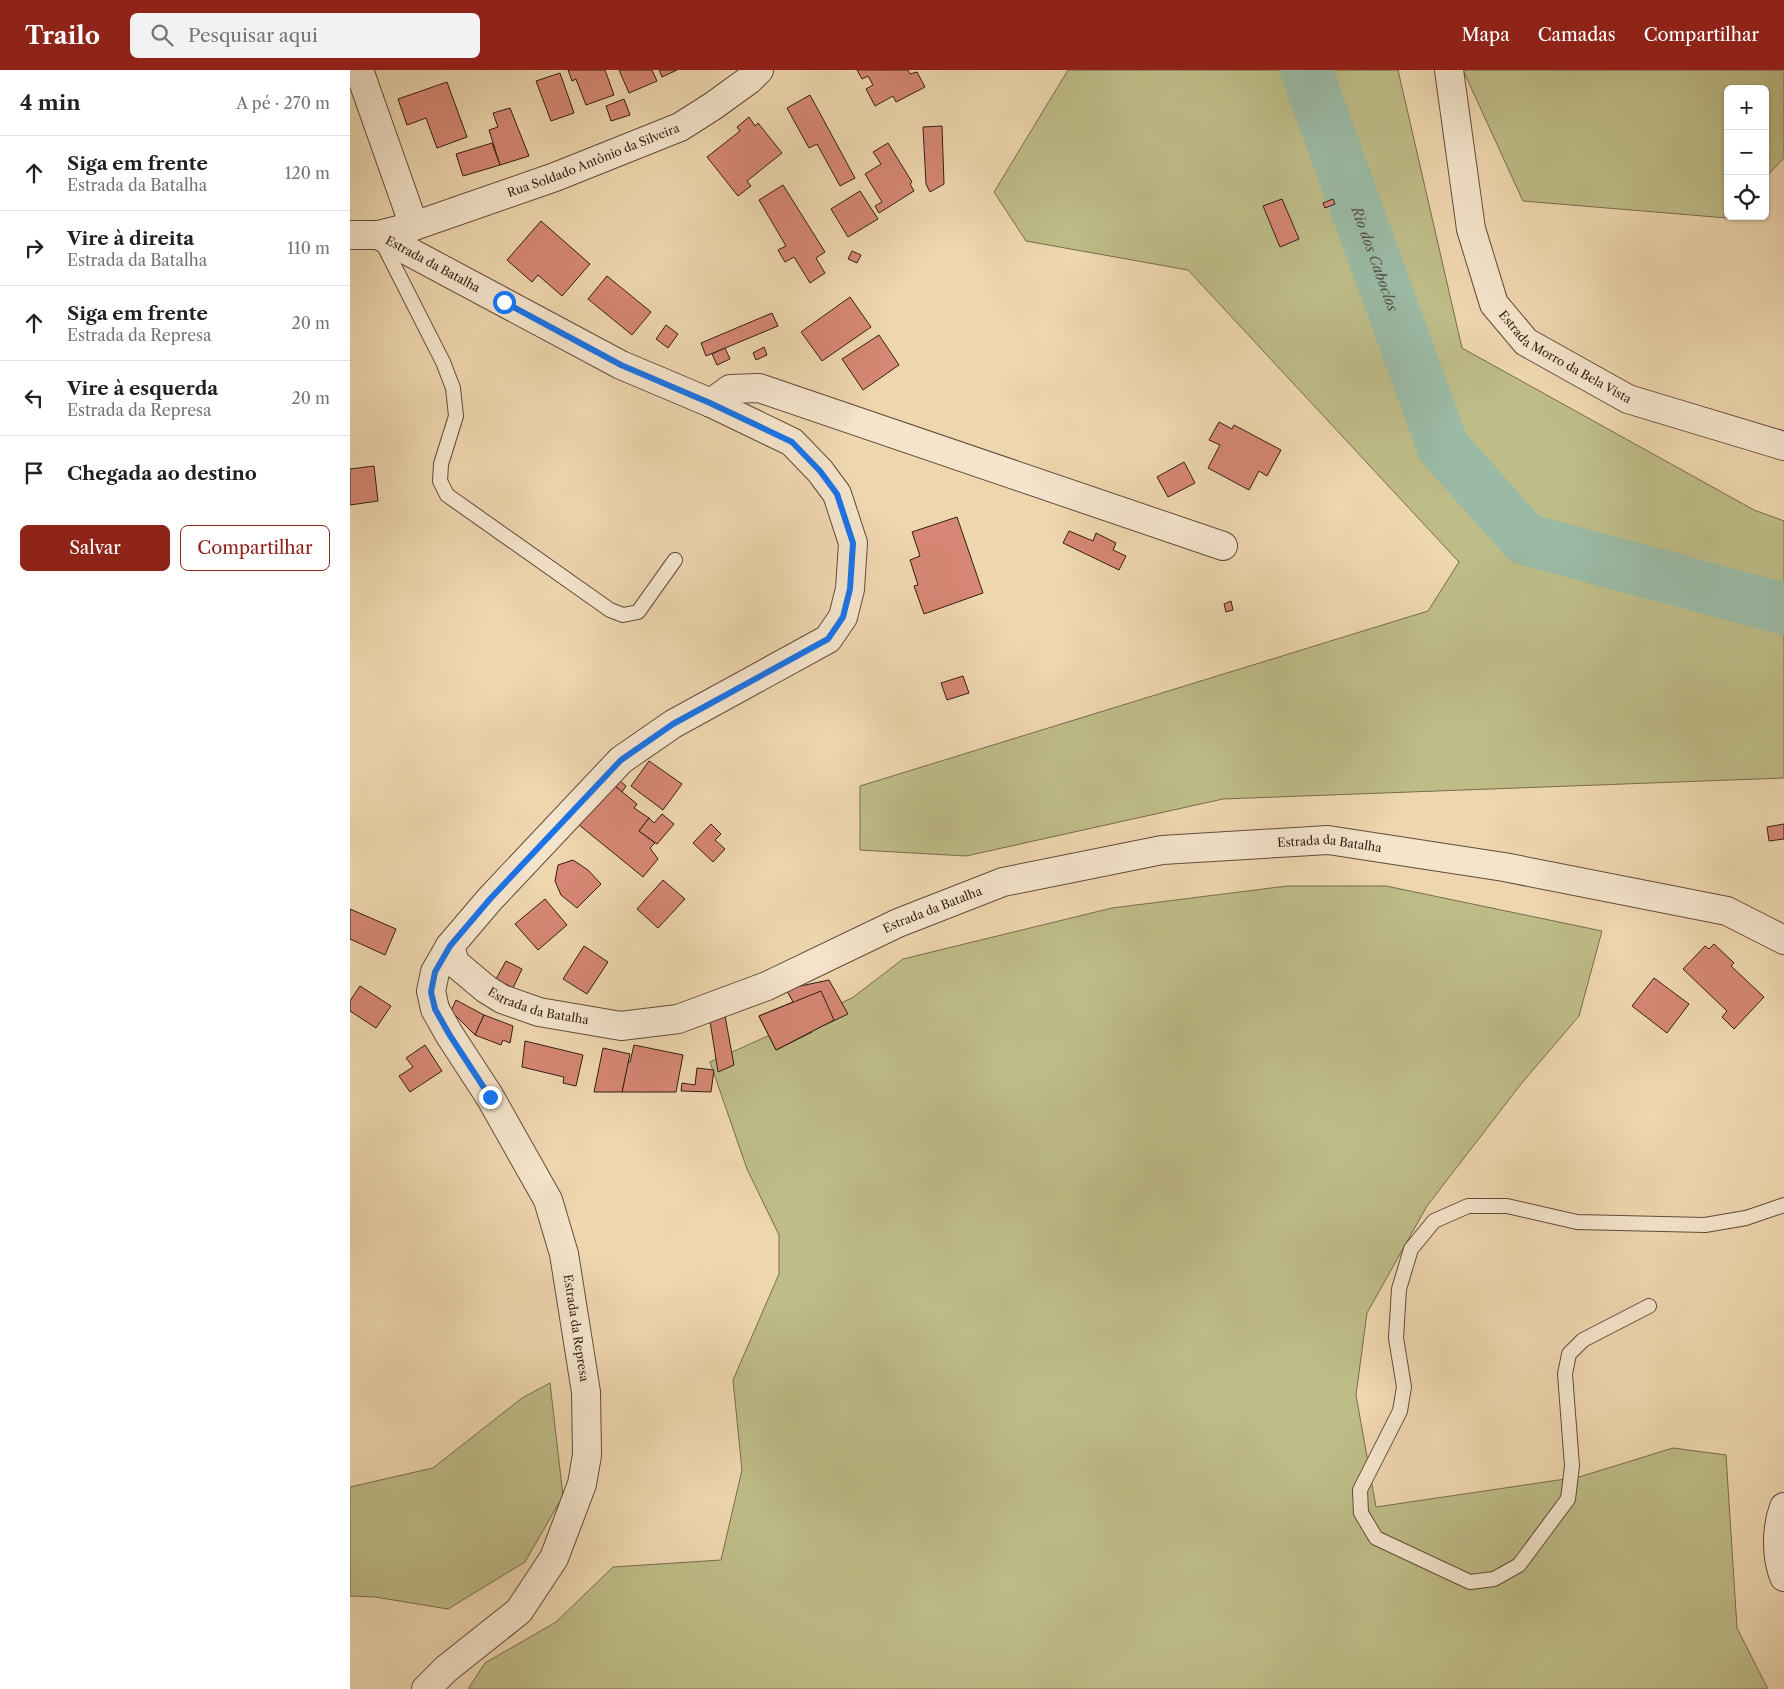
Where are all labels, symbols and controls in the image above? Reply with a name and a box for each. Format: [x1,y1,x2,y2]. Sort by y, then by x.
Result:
search box [130,13,480,58]
text: Trailo [25,21,100,50]
icon: search [148,21,176,49]
text: Pesquisar aqui [188,24,318,47]
text: Mapa [1462,24,1510,46]
text: Camadas [1538,24,1616,46]
text: Compartilhar [1644,24,1759,46]
map controls [1724,85,1769,220]
button: + [1724,85,1769,130]
text: 4 min [20,90,81,115]
text: A pé · 270 m [236,93,330,113]
street label: Rua Soldado Antônio da Silveira [505,120,682,200]
button: − [1724,130,1769,175]
text: Siga em frente [67,152,208,175]
icon: ahead [20,159,48,187]
text: 120 m [285,163,330,183]
text: Estrada da Batalha [67,175,207,195]
button: locate [1724,175,1769,220]
water label: Rio dos Caboclos [1347,203,1402,315]
text: Vire à direita [67,227,194,250]
street label: Estrada da Batalha [383,232,483,296]
icon: right [20,234,48,262]
text: 110 m [287,238,330,258]
text: Estrada da Batalha [67,250,207,270]
route start [493,291,516,314]
text: Siga em frente [67,302,208,325]
street label: Estrada Morro da Bela Vista [1496,307,1635,407]
icon: ahead [20,309,48,337]
text: 20 m [291,313,330,333]
text: Estrada da Represa [67,325,212,345]
text: Vire à esquerda [67,377,218,400]
icon: left [20,384,48,412]
text: 20 m [291,388,330,408]
text: Estrada da Represa [67,400,212,420]
icon: arrive [20,459,48,487]
text: Chegada ao destino [67,462,257,485]
button: Salvar [20,525,170,571]
button: Compartilhar [180,525,330,571]
street label: Estrada da Batalha [1277,832,1383,855]
street label: Estrada da Batalha [880,883,984,936]
street label: Estrada da Batalha [485,984,591,1027]
route end [479,1086,502,1109]
street label: Estrada da Represa [561,1273,592,1383]

